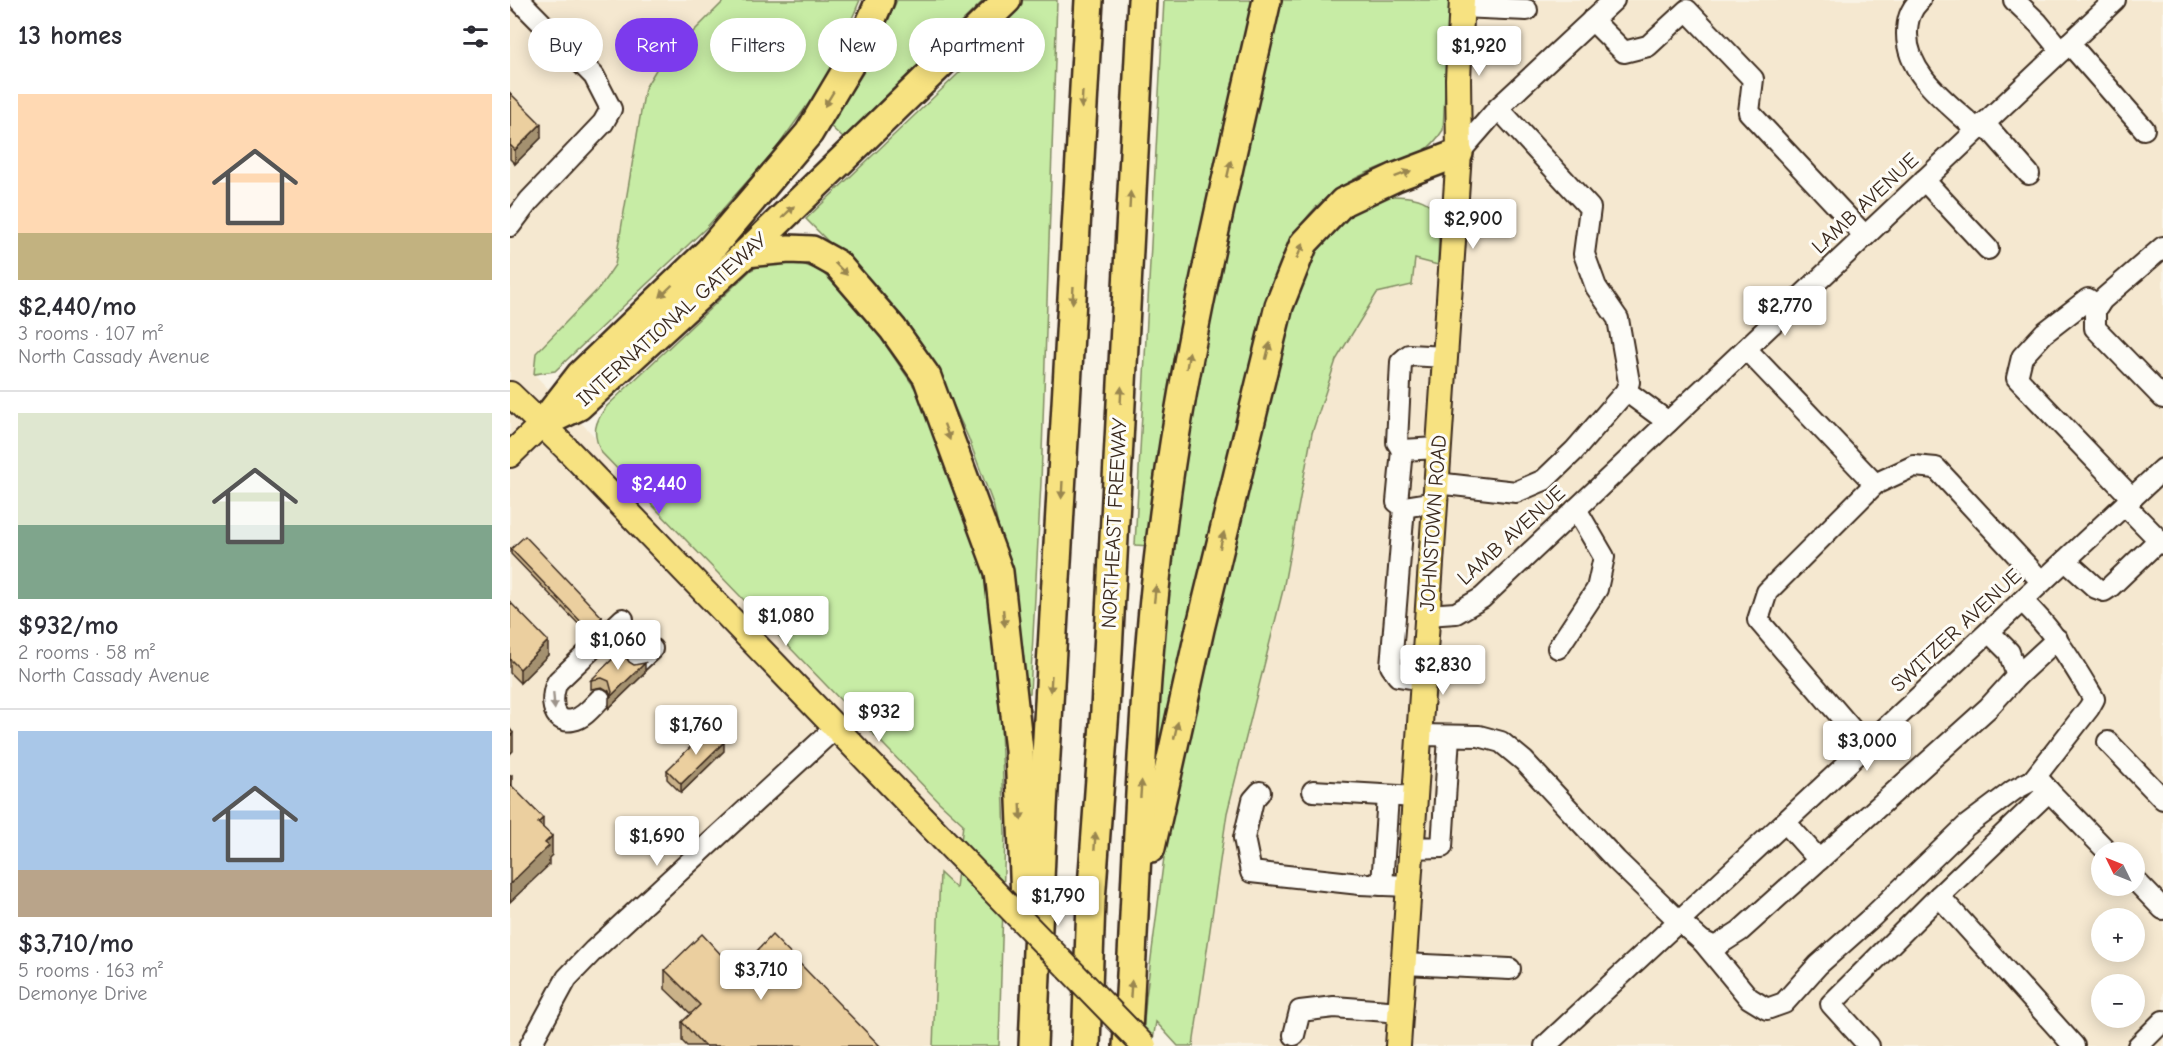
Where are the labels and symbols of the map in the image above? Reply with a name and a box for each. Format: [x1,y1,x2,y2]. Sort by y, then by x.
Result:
pin: $1,920 [1430,26,1528,77]
one-way arrow [824,91,834,108]
one-way arrow [1078,91,1087,110]
street label: LAMB AVENUE [1807,148,1923,258]
one-way arrow [1224,160,1234,178]
one-way arrow [1394,169,1412,178]
one-way arrow [1126,190,1135,209]
pin: $2,900 [1424,199,1522,250]
one-way arrow [781,206,795,220]
street label: INTERNATIONAL GATEWAY [572,227,773,411]
one-way arrow [1296,243,1305,260]
one-way arrow [833,262,848,276]
one-way arrow [659,284,674,298]
one-way arrow [1068,286,1077,305]
pin: $2,770 [1736,286,1834,337]
one-way arrow [1263,342,1273,360]
one-way arrow [1183,350,1192,369]
one-way arrow [1116,385,1125,404]
street label: NORTHEAST FREEWAY [1096,417,1132,629]
one-way arrow [942,423,952,441]
street label: JOHNSTOWN ROAD [1415,434,1451,612]
pin: $2,440 [610,464,708,515]
one-way arrow [1057,480,1066,499]
street label: LAMB AVENUE [1452,480,1570,590]
one-way arrow [1218,531,1227,549]
street label: SWITZER AVENUE [1886,563,2026,697]
one-way arrow [1150,585,1160,604]
pin: $1,080 [737,596,835,647]
one-way arrow [999,608,1009,627]
pin: $1,060 [569,620,667,671]
pin: $2,830 [1394,645,1492,696]
one-way arrow [1046,675,1055,694]
one-way arrow [549,692,559,711]
pin: $932 [843,692,915,743]
pin: $1,760 [647,705,745,756]
one-way arrow [1172,721,1182,739]
pin: $3,000 [1818,721,1916,772]
one-way arrow [1137,779,1146,798]
one-way arrow [1016,802,1025,821]
pin: $1,690 [608,816,706,867]
one-way arrow [1090,831,1100,850]
north arrow [2091,842,2145,896]
pin: $1,790 [1009,876,1107,927]
pin: $3,710 [712,950,810,1001]
one-way arrow [1126,979,1136,998]

